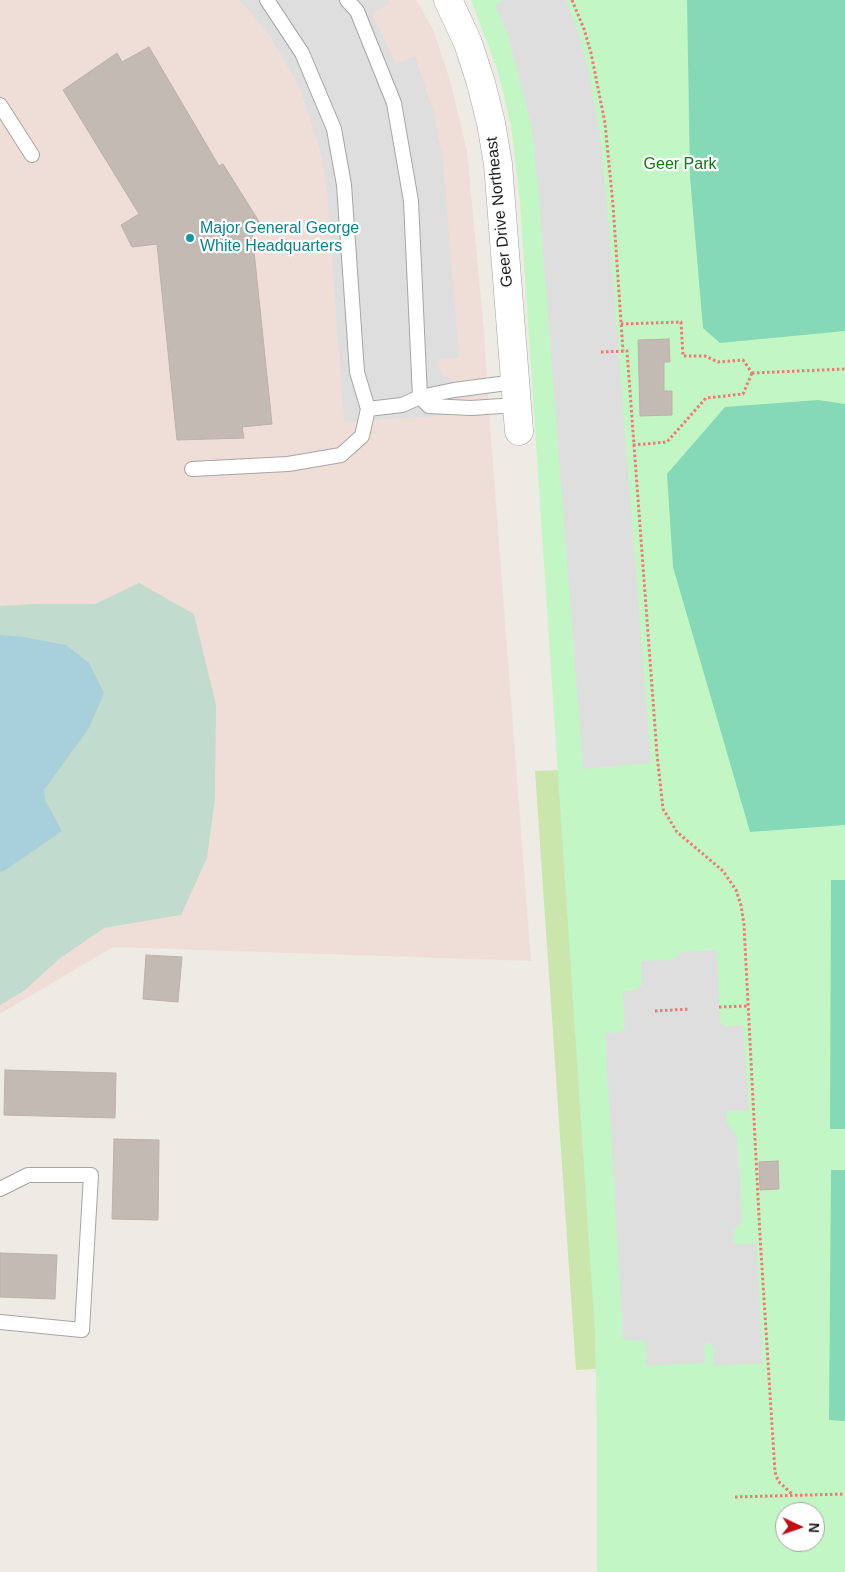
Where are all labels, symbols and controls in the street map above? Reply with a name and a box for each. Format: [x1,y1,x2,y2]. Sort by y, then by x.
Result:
street label: Geer Drive Northeast [483,136,517,288]
park label: Geer Park [644,155,716,175]
place label: Major General George White Headquarters [200,219,359,257]
marker: Major General George White Headquarters [184,232,196,244]
north arrow [775,1502,825,1552]
text: N [806,1522,822,1533]

